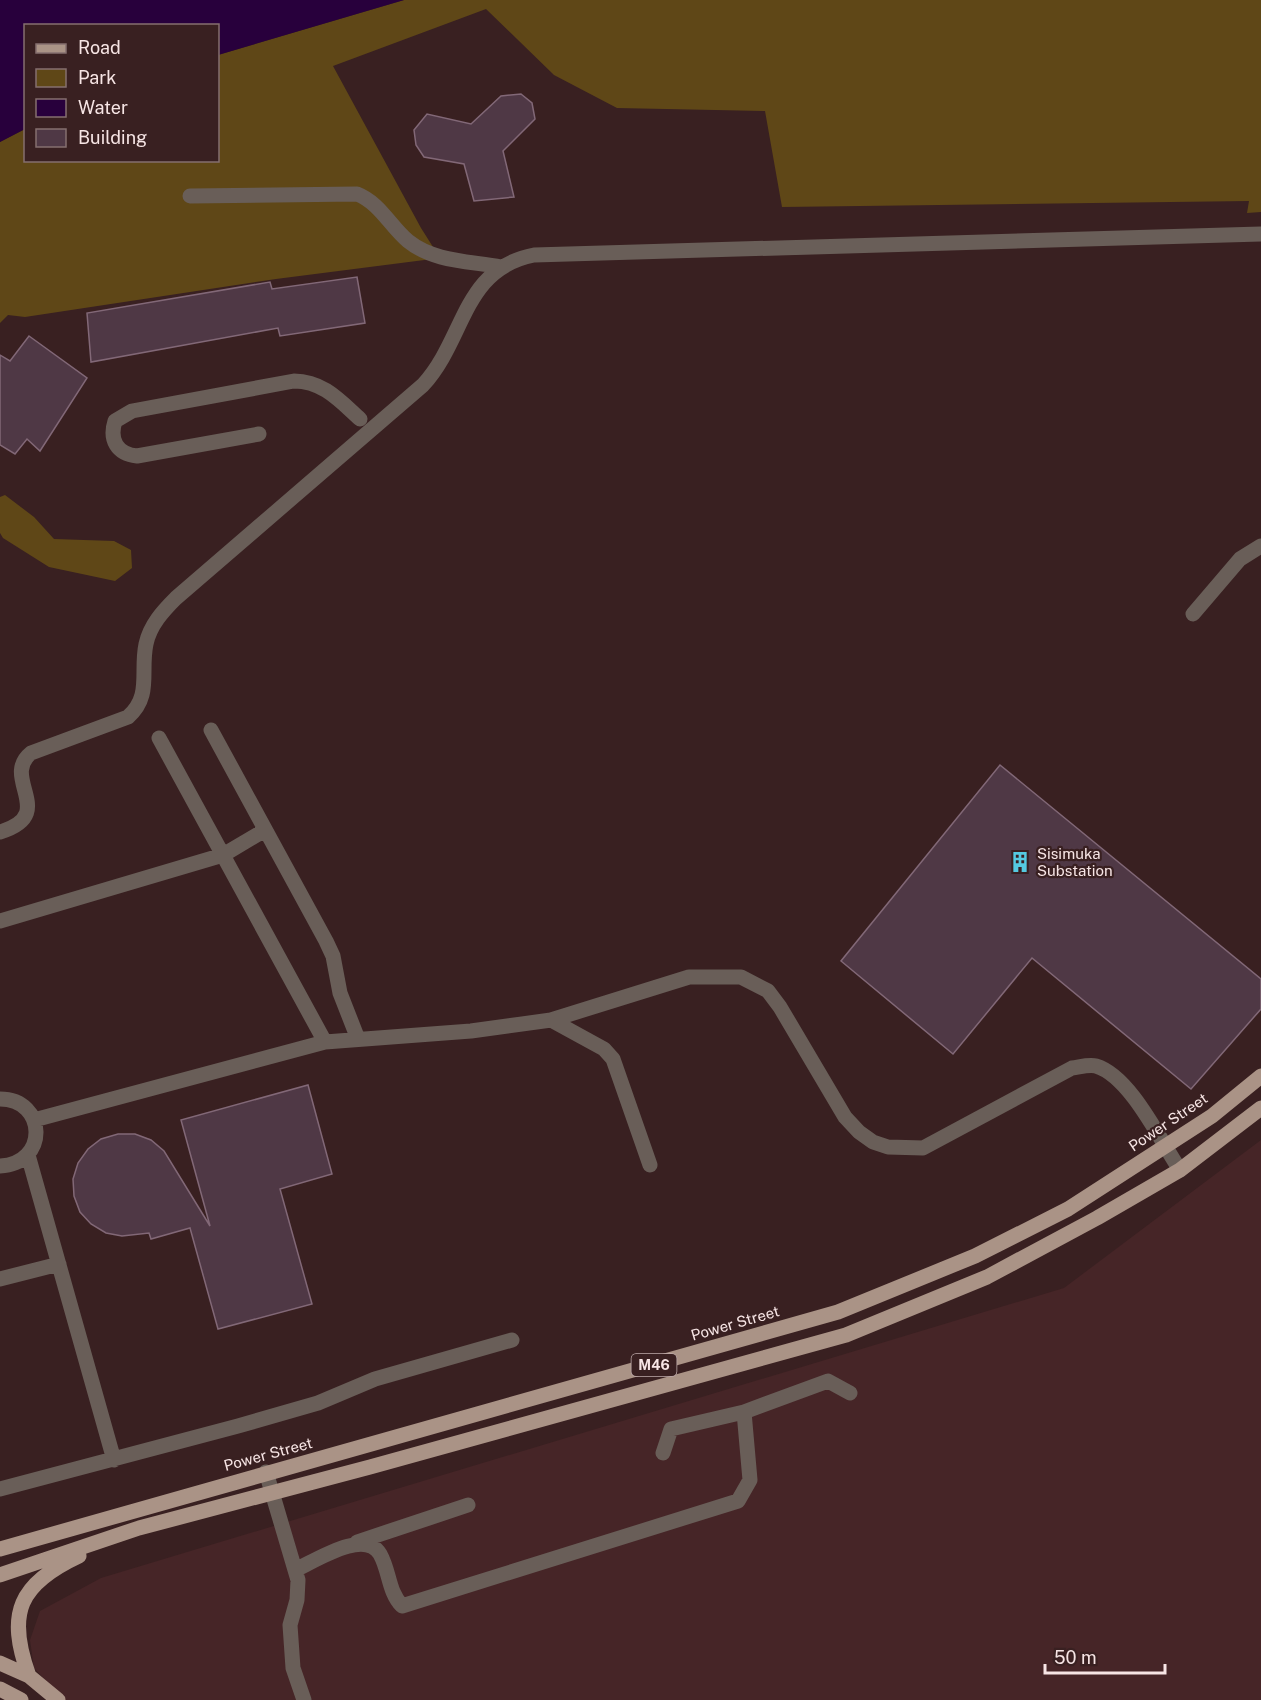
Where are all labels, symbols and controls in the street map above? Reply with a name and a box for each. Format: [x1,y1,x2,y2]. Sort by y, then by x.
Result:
legend [24,24,219,162]
text: Road [78,37,121,58]
text: Park [78,67,116,88]
text: Water [78,97,128,118]
text: Building [78,127,147,148]
place label: Sisimuka Substation [1037,845,1113,879]
building icon: Sisimuka Substation [1008,850,1032,874]
street label: Power Street [1125,1089,1211,1155]
street label: Power Street [689,1302,781,1344]
road number: M46 [632,1354,676,1376]
street label: Power Street [222,1434,314,1474]
scale bar [1045,1637,1165,1675]
text: 50 m [1054,1647,1097,1668]

